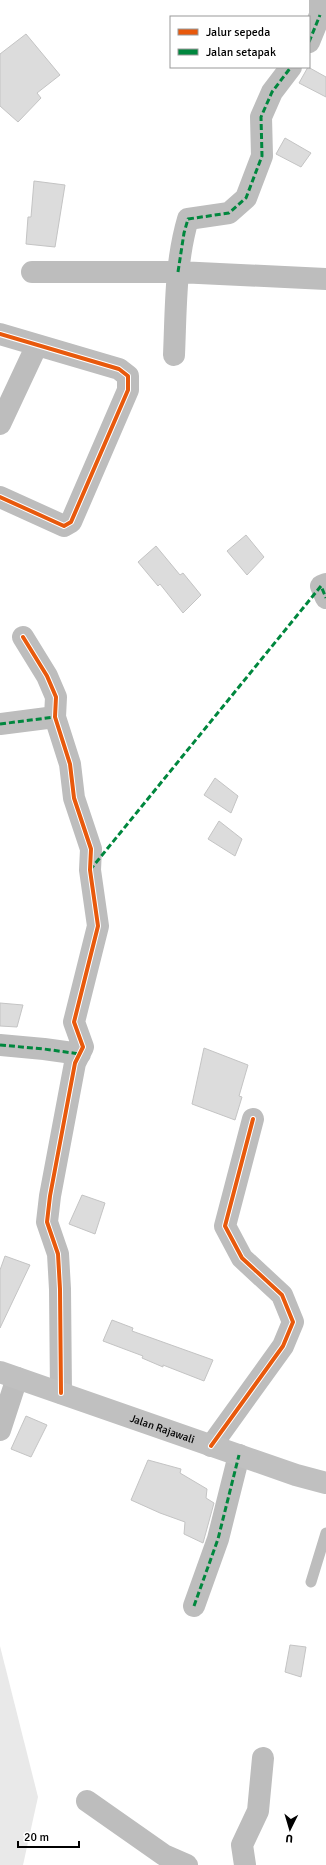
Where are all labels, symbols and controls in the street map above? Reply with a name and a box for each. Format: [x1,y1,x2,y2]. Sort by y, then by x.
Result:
legend [170,16,310,68]
text: Jalur sepeda [206,25,270,40]
text: Jalan setapak [206,45,276,60]
street label: Jalan Rajawali [128,1411,197,1446]
north arrow [270,1809,310,1849]
scale bar [18,1823,79,1849]
text: 20 m [24,1830,49,1845]
text: U [285,1832,293,1845]

